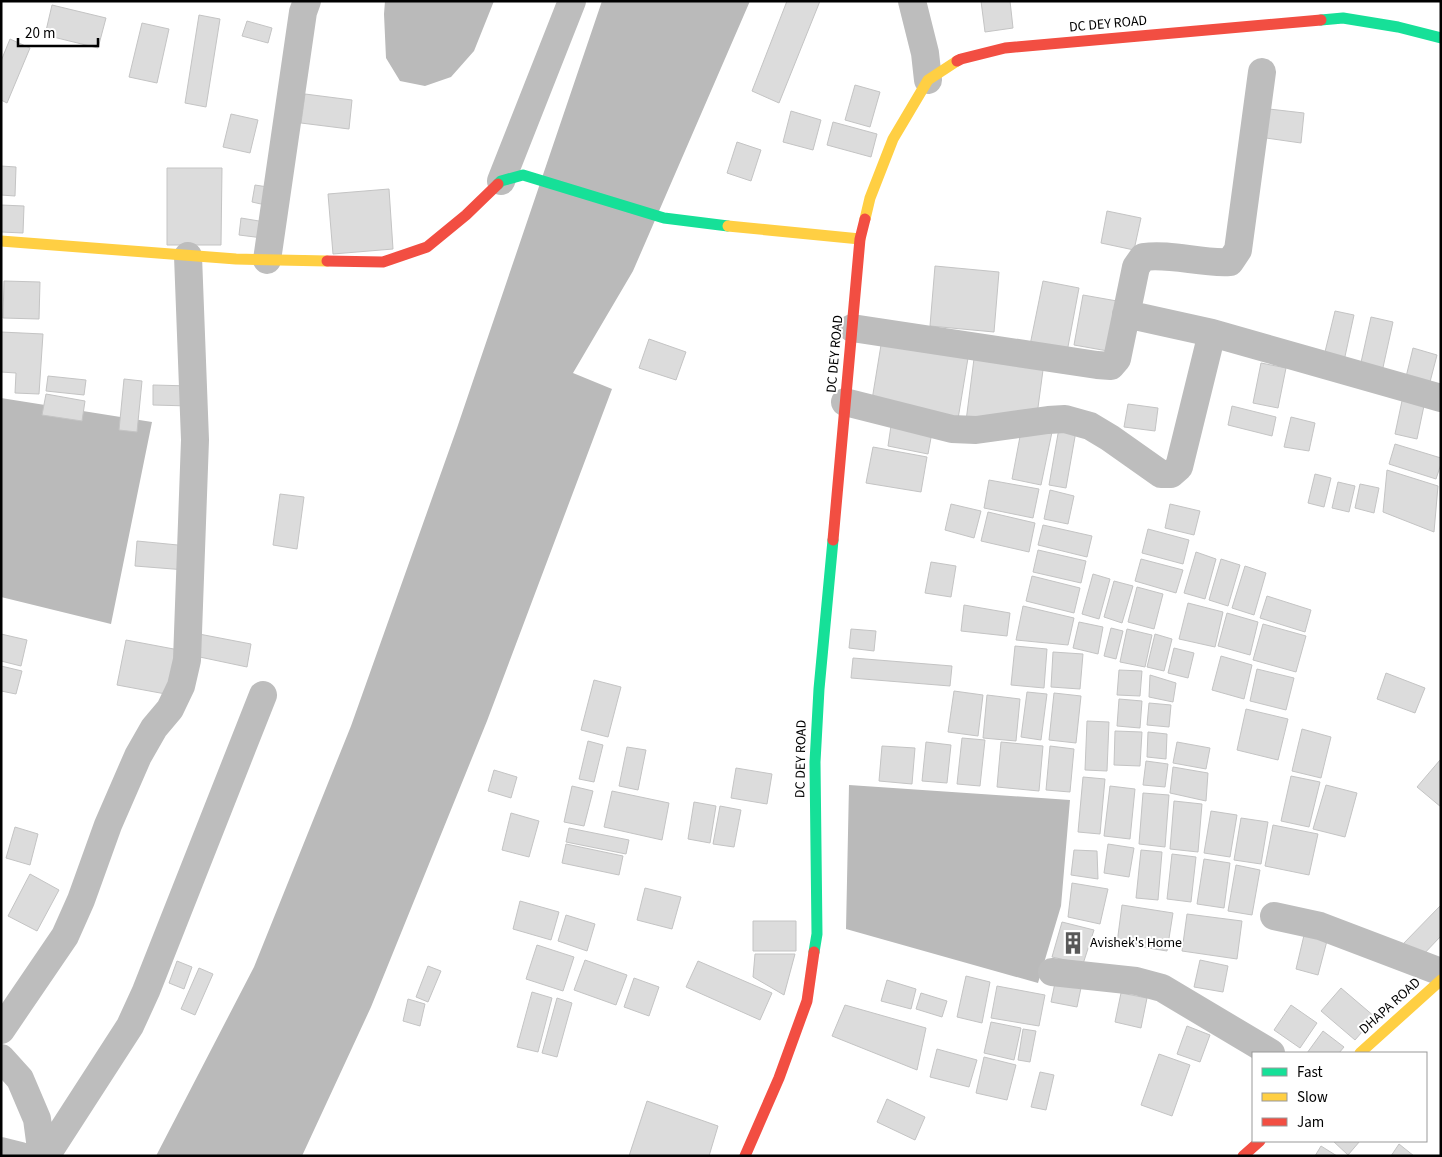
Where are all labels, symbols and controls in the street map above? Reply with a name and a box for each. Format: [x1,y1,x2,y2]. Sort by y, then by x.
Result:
street label: DC DEY ROAD [1068,11,1148,37]
scale bar [18,15,98,47]
text: 20 m [25,23,55,44]
street label: DC DEY ROAD [822,314,848,394]
street label: DC DEY ROAD [790,720,812,798]
building icon: Avishek's Home [1060,930,1086,956]
place label: Avishek's Home [1090,933,1182,953]
street label: DHAPA ROAD [1355,973,1425,1039]
legend [1252,1052,1427,1142]
text: Fast [1297,1062,1323,1083]
text: Slow [1297,1087,1328,1108]
text: Jam [1297,1112,1324,1133]

